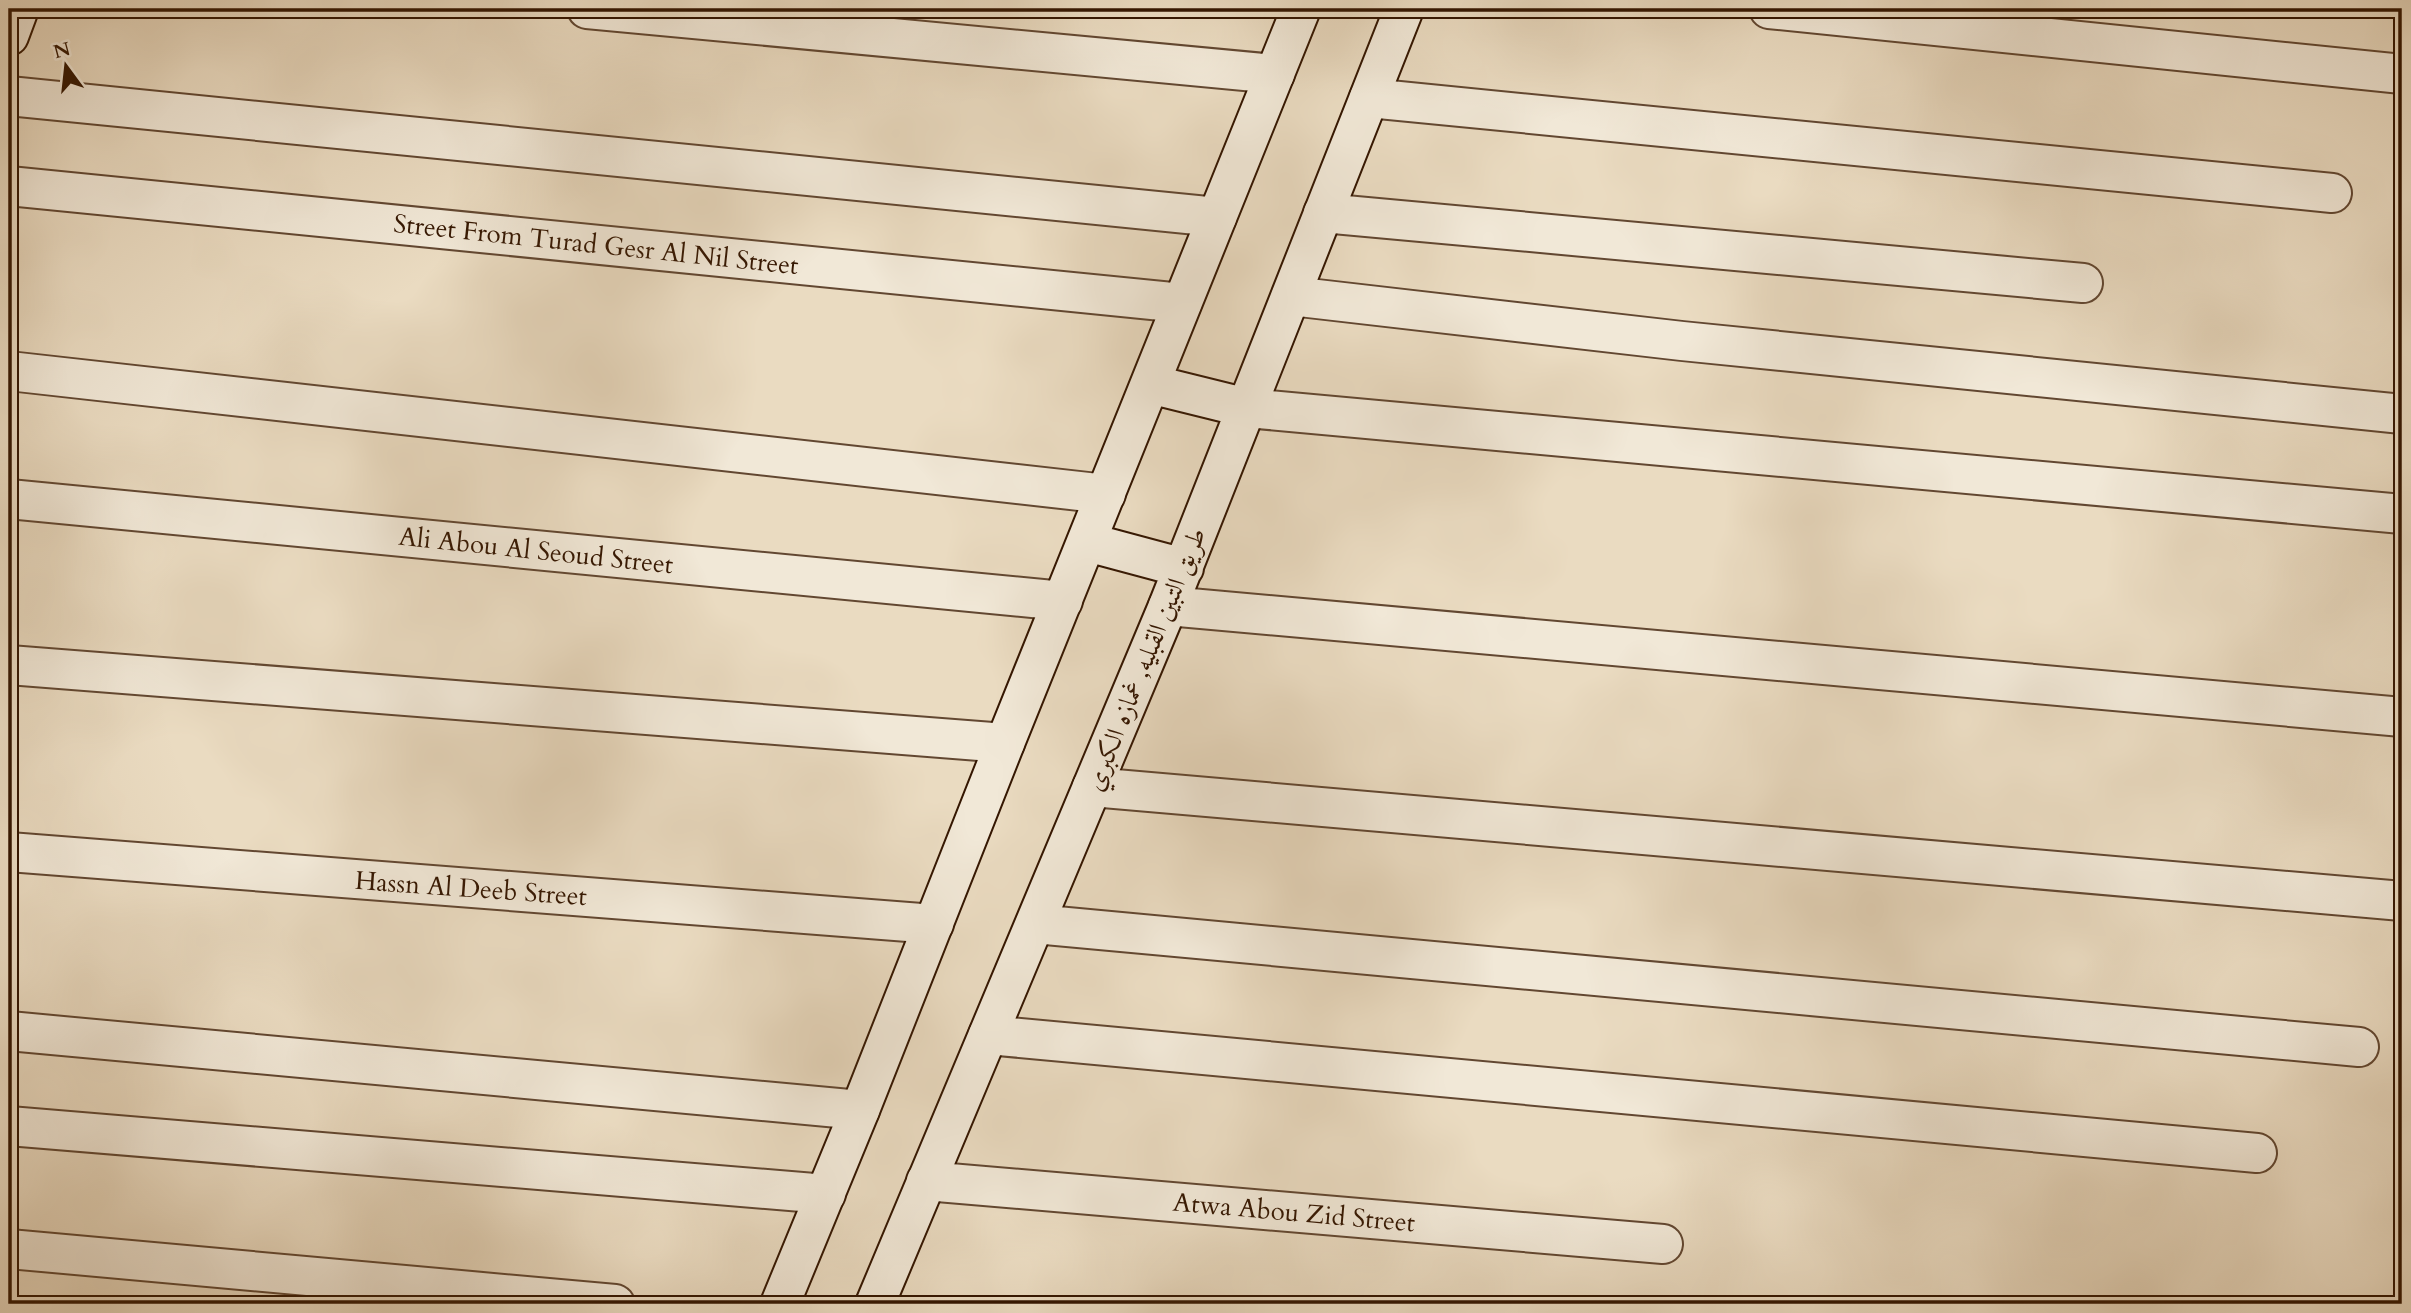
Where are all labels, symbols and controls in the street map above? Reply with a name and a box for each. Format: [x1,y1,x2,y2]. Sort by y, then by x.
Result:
north arrow [32,32,102,102]
text: N [51,36,74,65]
street label: Street From Turad Gesr Al Nil Street [392,206,800,283]
street label: Ali Abou Al Seoud Street [397,519,675,582]
street label: طريق التبين القبليه, غمازه الكبري [1077,522,1217,797]
street label: Hassn Al Deeb Street [354,863,588,914]
street label: Atwa Abou Zid Street [1172,1184,1416,1241]

